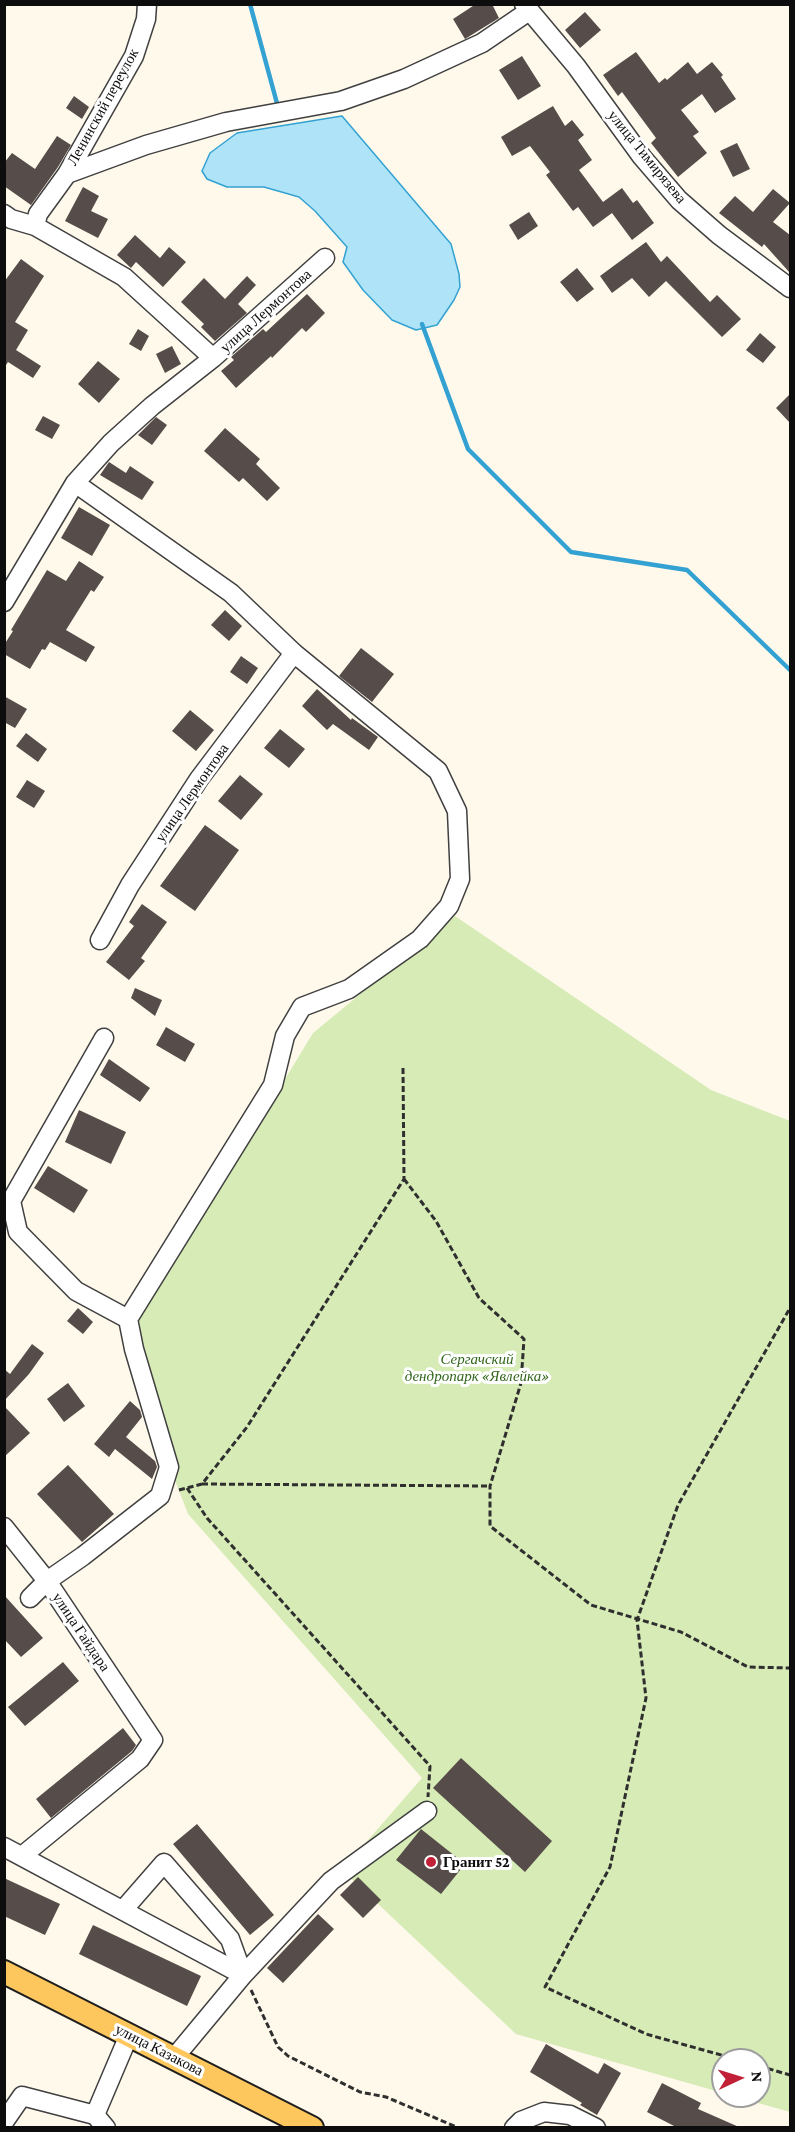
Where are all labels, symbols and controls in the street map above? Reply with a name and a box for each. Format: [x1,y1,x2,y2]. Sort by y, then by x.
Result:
street label: Ленинский переулок [63,45,143,169]
street label: улица Тимирязева [604,107,690,207]
street label: улица Лермонтова [217,265,315,357]
street label: улица Лермонтова [151,740,233,846]
park label: Сергачский дендропарк «Явлейка» [405,1350,549,1385]
street label: улица Гайдара [48,1589,114,1675]
place label: Гранит 52 [443,1853,510,1871]
marker: Гранит 52 [424,1855,438,1869]
street label: улица Казакова [112,2020,206,2080]
north arrow [711,2048,771,2108]
text: N [749,2071,766,2083]

